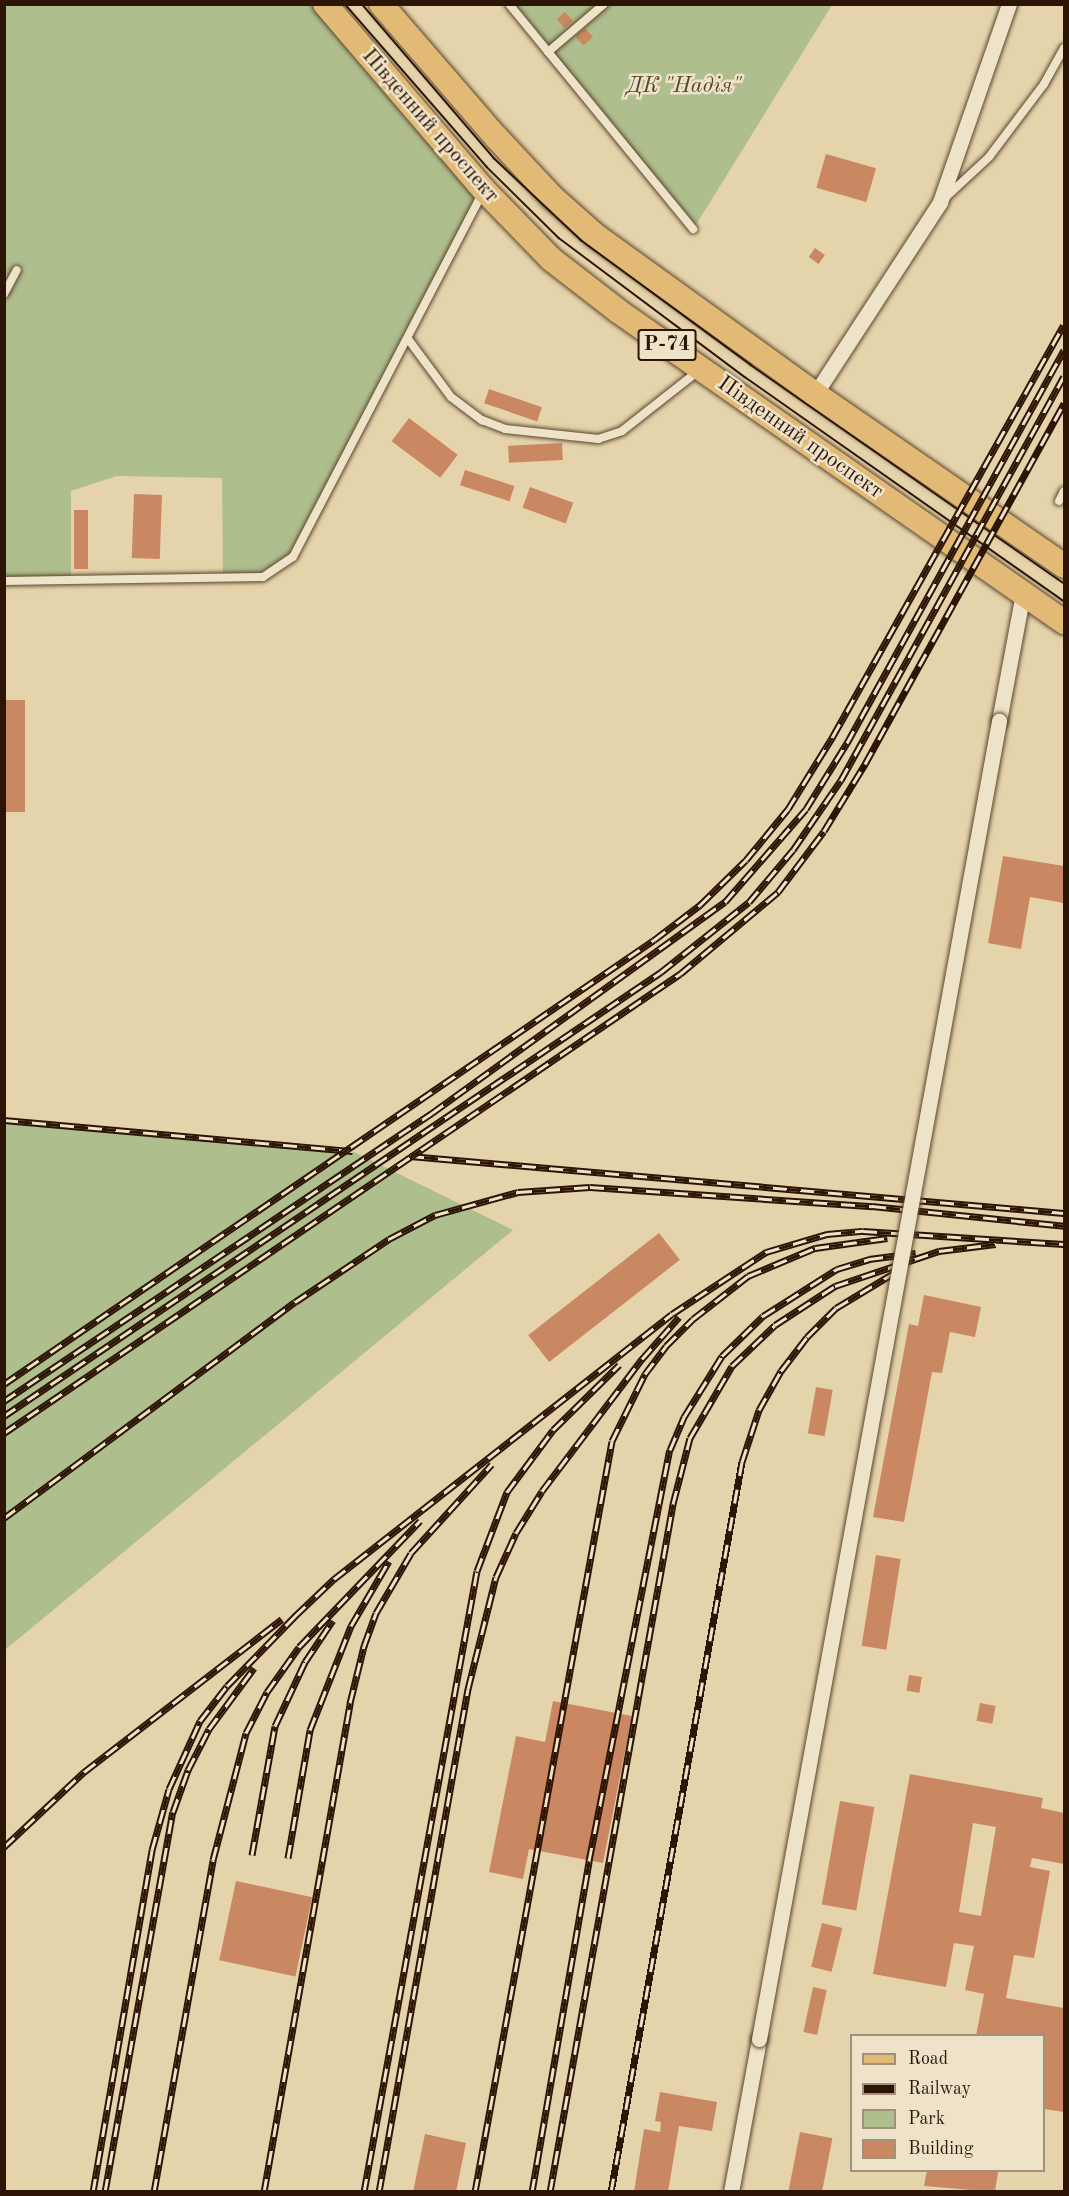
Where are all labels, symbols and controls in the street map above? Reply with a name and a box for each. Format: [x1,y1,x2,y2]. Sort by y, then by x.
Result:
street label: Південний проспект [356,43,504,209]
park label: ДК "Надія" [627,74,741,100]
road number: Р-74 [637,327,697,363]
street label: Південний проспект [712,371,888,505]
legend [850,2034,1045,2172]
text: Road [908,2050,948,2068]
text: Railway [908,2080,971,2098]
text: Park [908,2110,945,2128]
text: Building [908,2140,973,2158]

